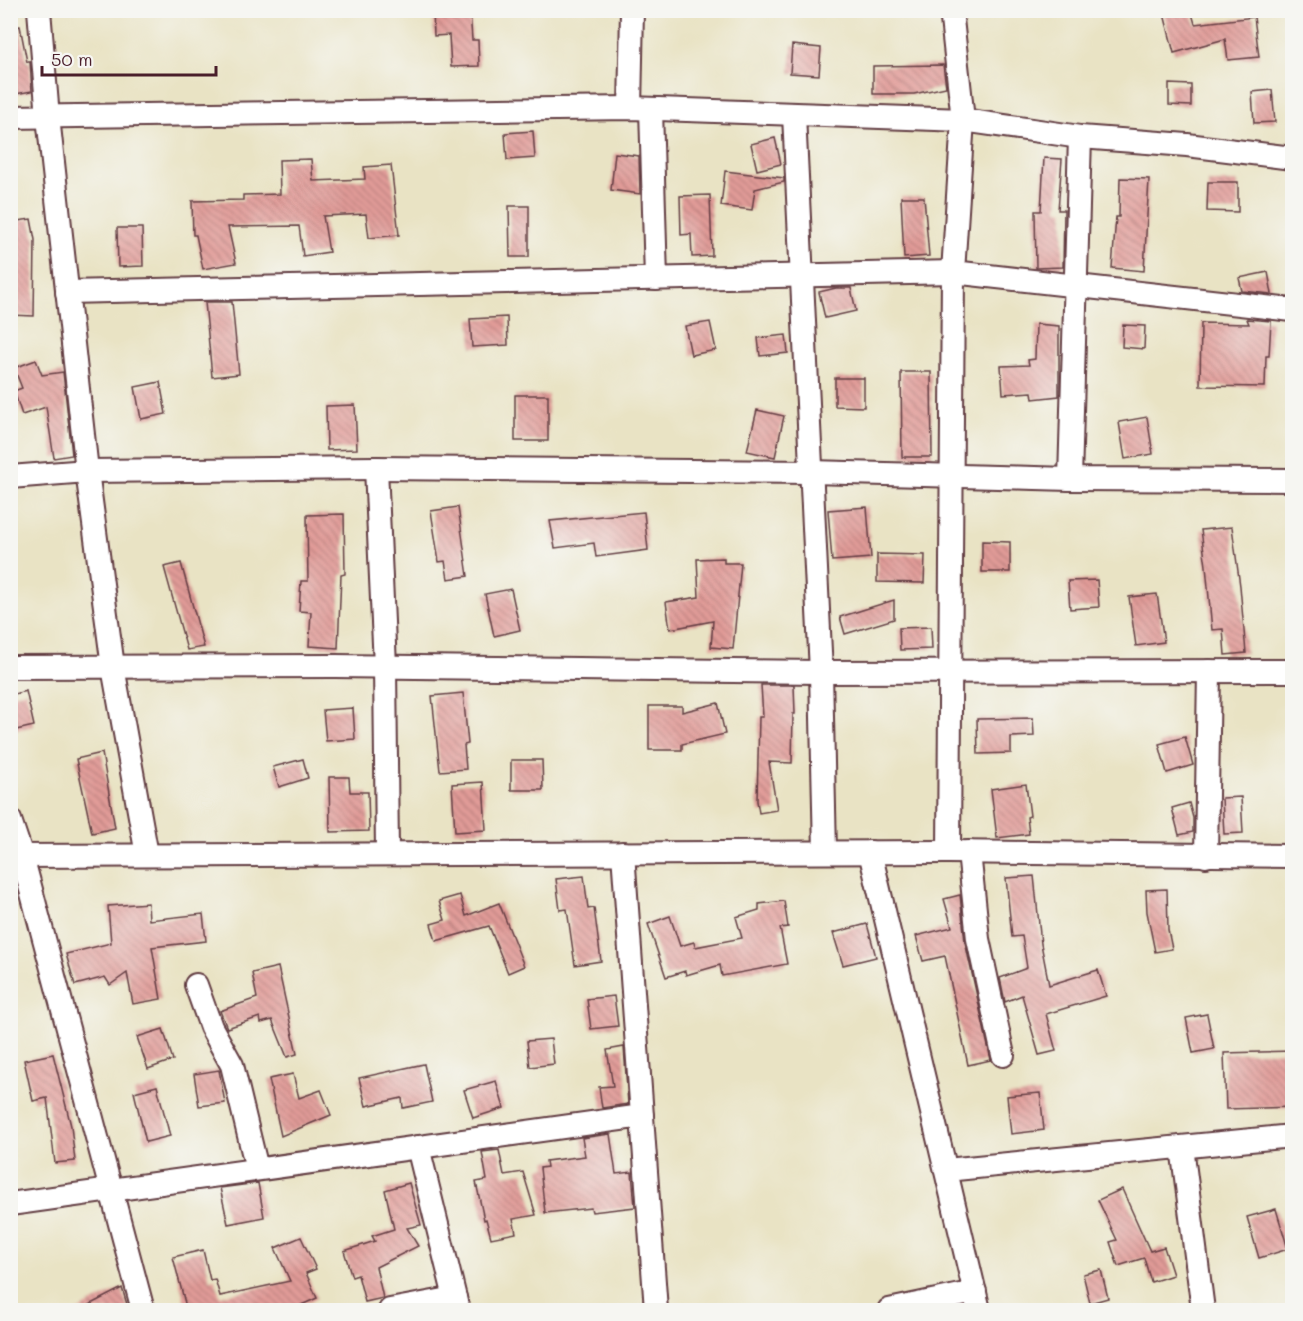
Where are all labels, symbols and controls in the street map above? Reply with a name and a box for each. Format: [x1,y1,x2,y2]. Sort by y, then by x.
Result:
scale bar [42,39,216,77]
text: 50 m [51,47,93,71]

